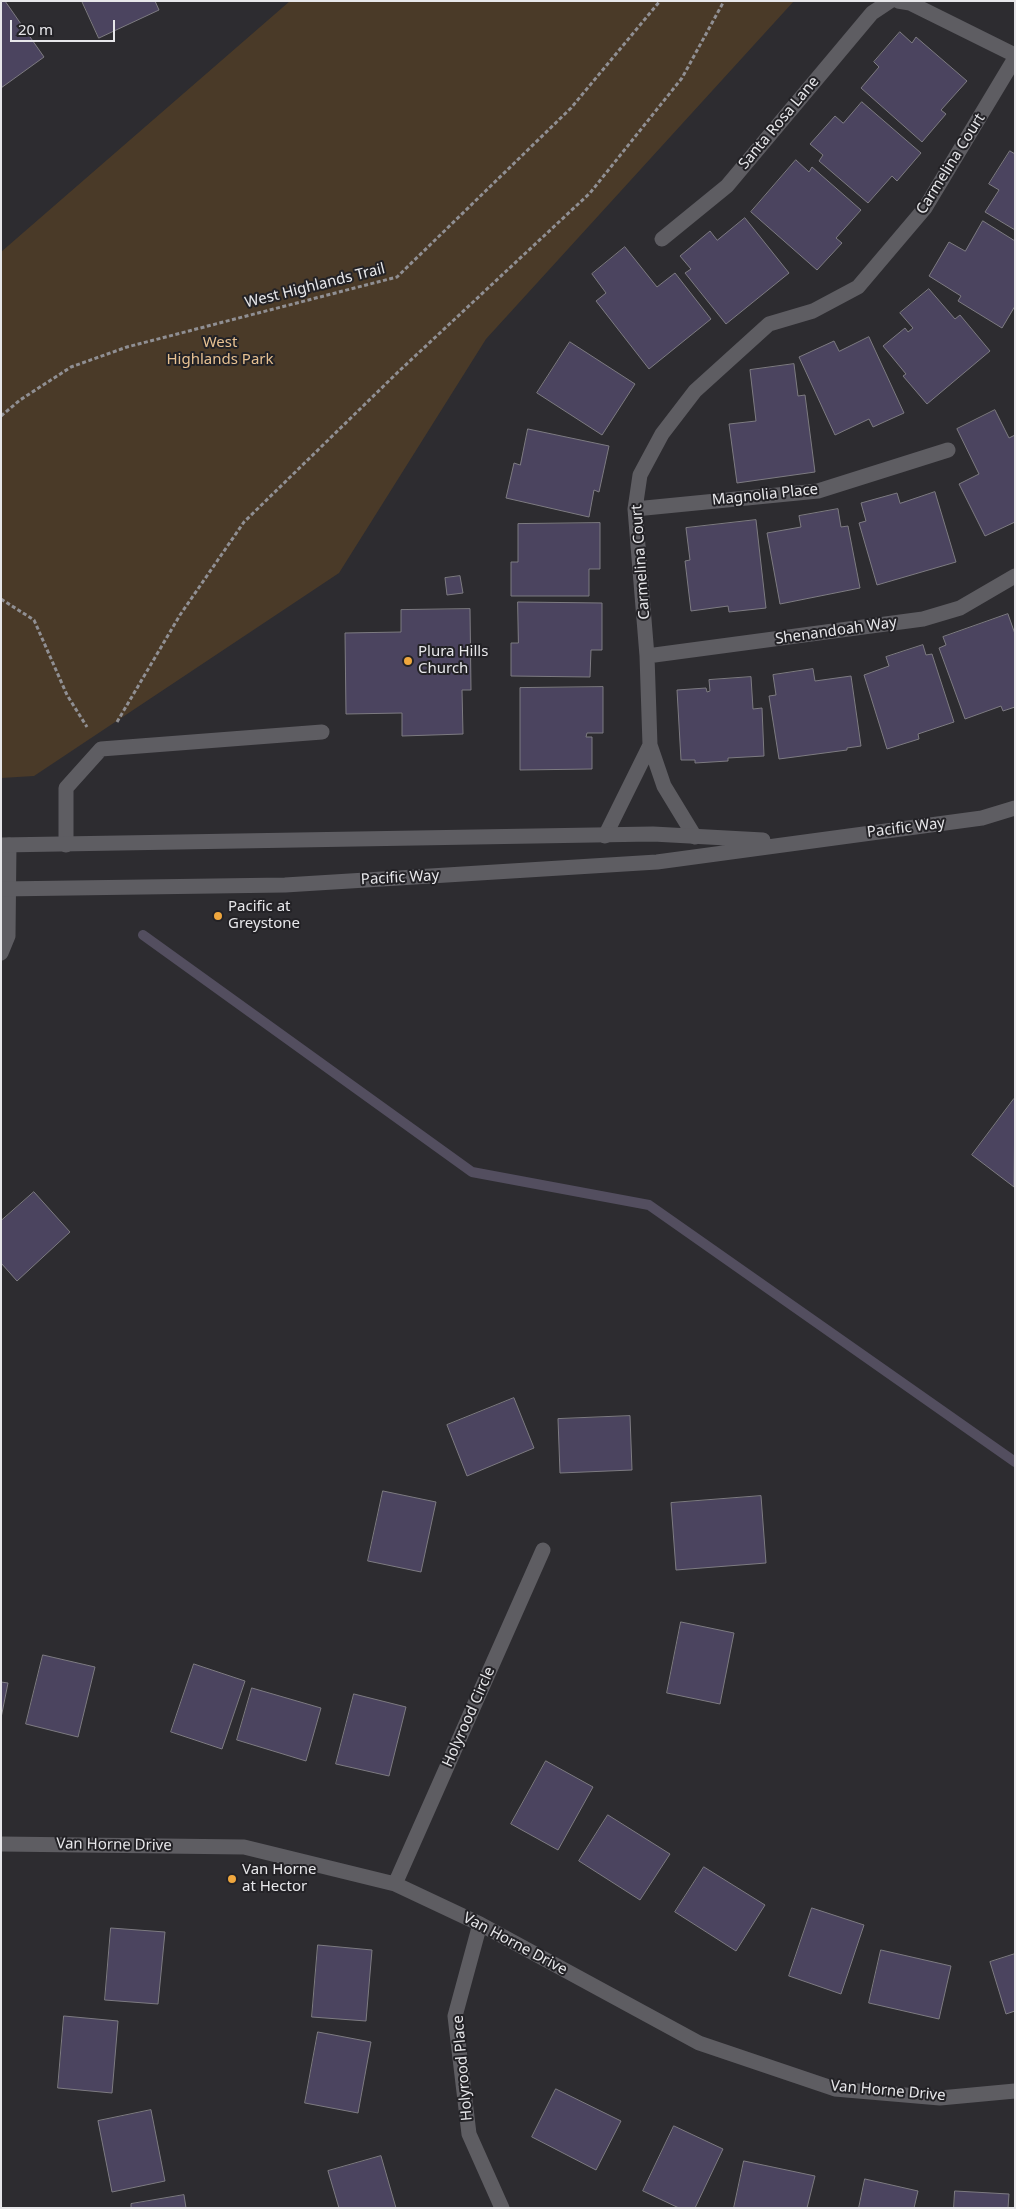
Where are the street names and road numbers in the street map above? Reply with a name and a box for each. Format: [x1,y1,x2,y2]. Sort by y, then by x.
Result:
street label: Santa Rosa Lane [735,73,823,173]
street label: Carmelina Court [913,110,989,218]
street label: West Highlands Trail [243,260,387,312]
street label: Magnolia Place [711,480,819,510]
street label: Carmelina Court [628,504,654,620]
street label: Shenandoah Way [774,614,898,648]
street label: Pacific Way [866,814,946,842]
street label: Pacific Way [360,867,440,889]
street label: Holyrood Circle [439,1664,499,1770]
street label: Van Horne Drive [56,1835,172,1855]
street label: Van Horne Drive [460,1909,570,1979]
street label: Holyrood Place [449,2014,477,2122]
street label: Van Horne Drive [830,2077,946,2105]

